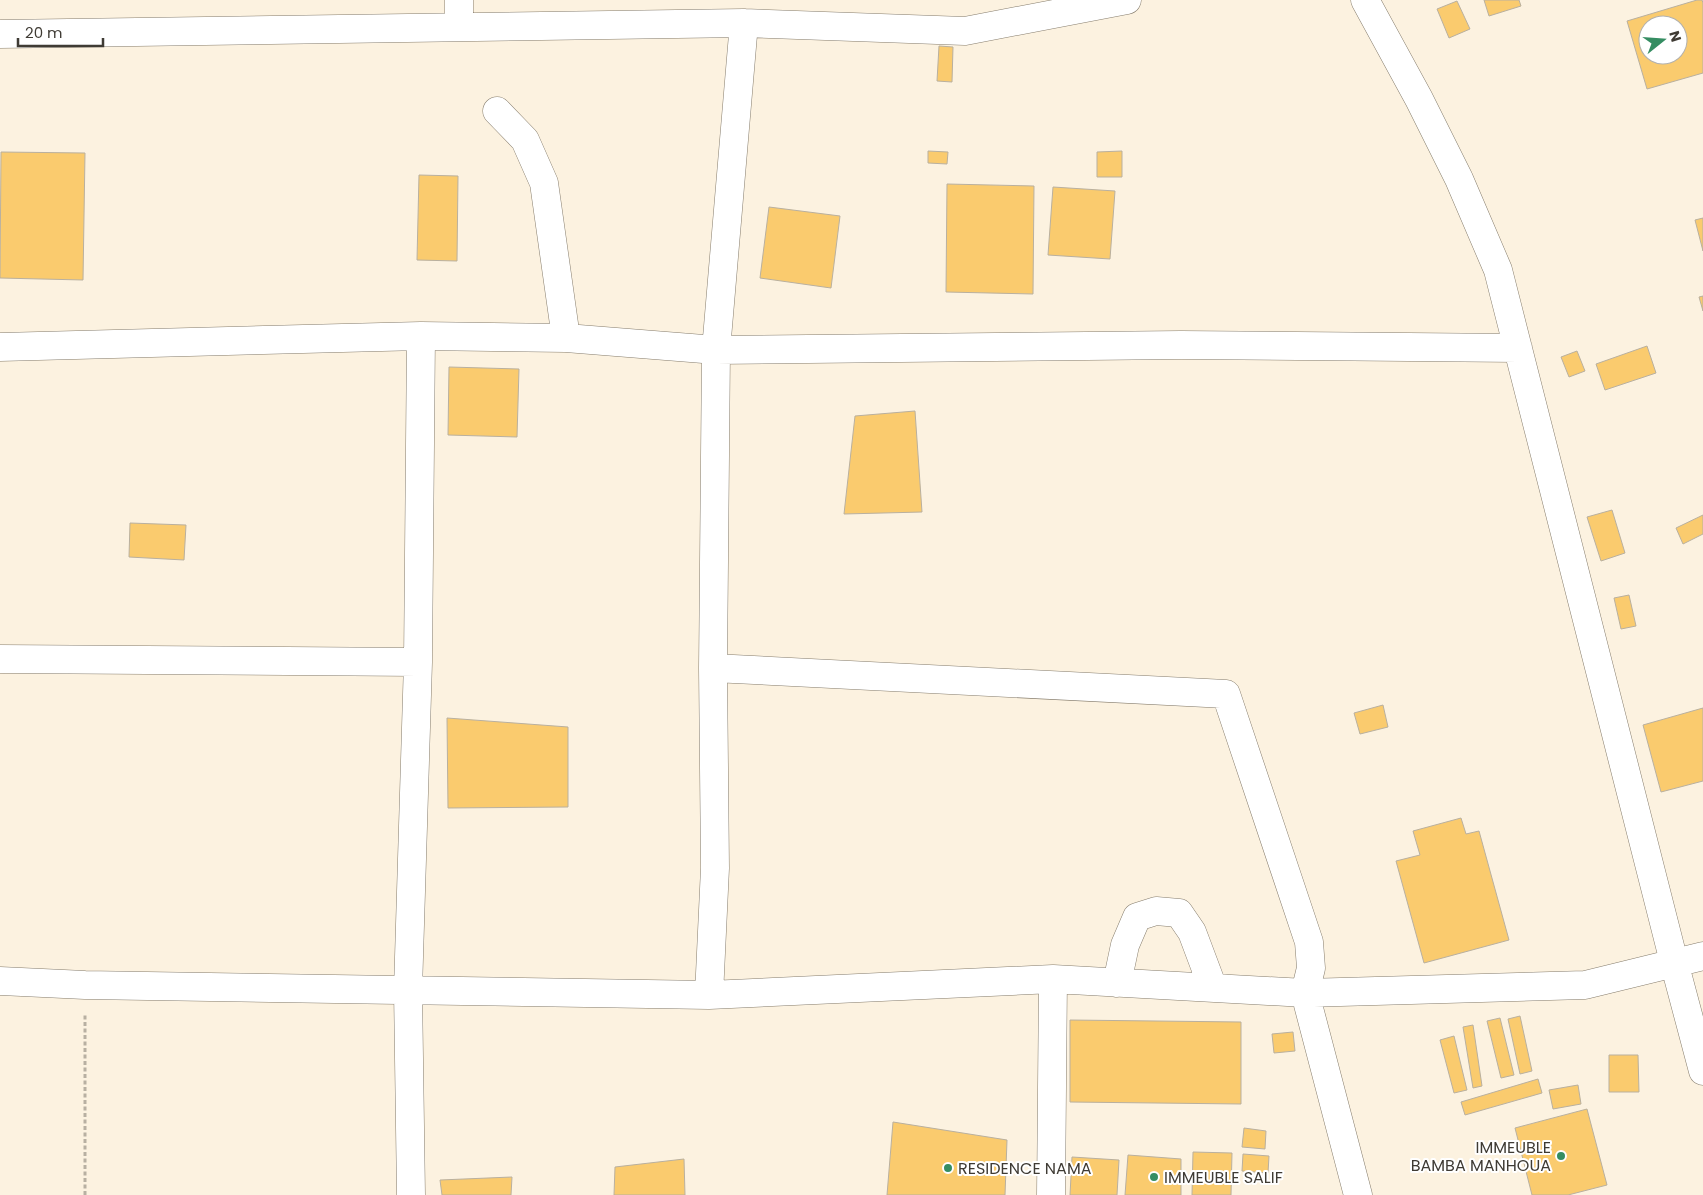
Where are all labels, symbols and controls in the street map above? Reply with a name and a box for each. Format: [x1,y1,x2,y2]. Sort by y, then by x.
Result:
scale bar [18,15,102,47]
north arrow [1638,15,1688,65]
text: 20 m [25,22,63,43]
text: N [1664,28,1687,44]
place label: IMMEUBLE BAMBA MANHOUA [1411,1136,1551,1177]
marker: IMMEUBLE BAMBA MANHOUA [1555,1150,1567,1162]
place label: RESIDENCE NAMA [958,1157,1092,1180]
marker: RESIDENCE NAMA [942,1162,954,1174]
place label: IMMEUBLE SALIF [1164,1166,1283,1189]
marker: IMMEUBLE SALIF [1148,1171,1160,1183]

